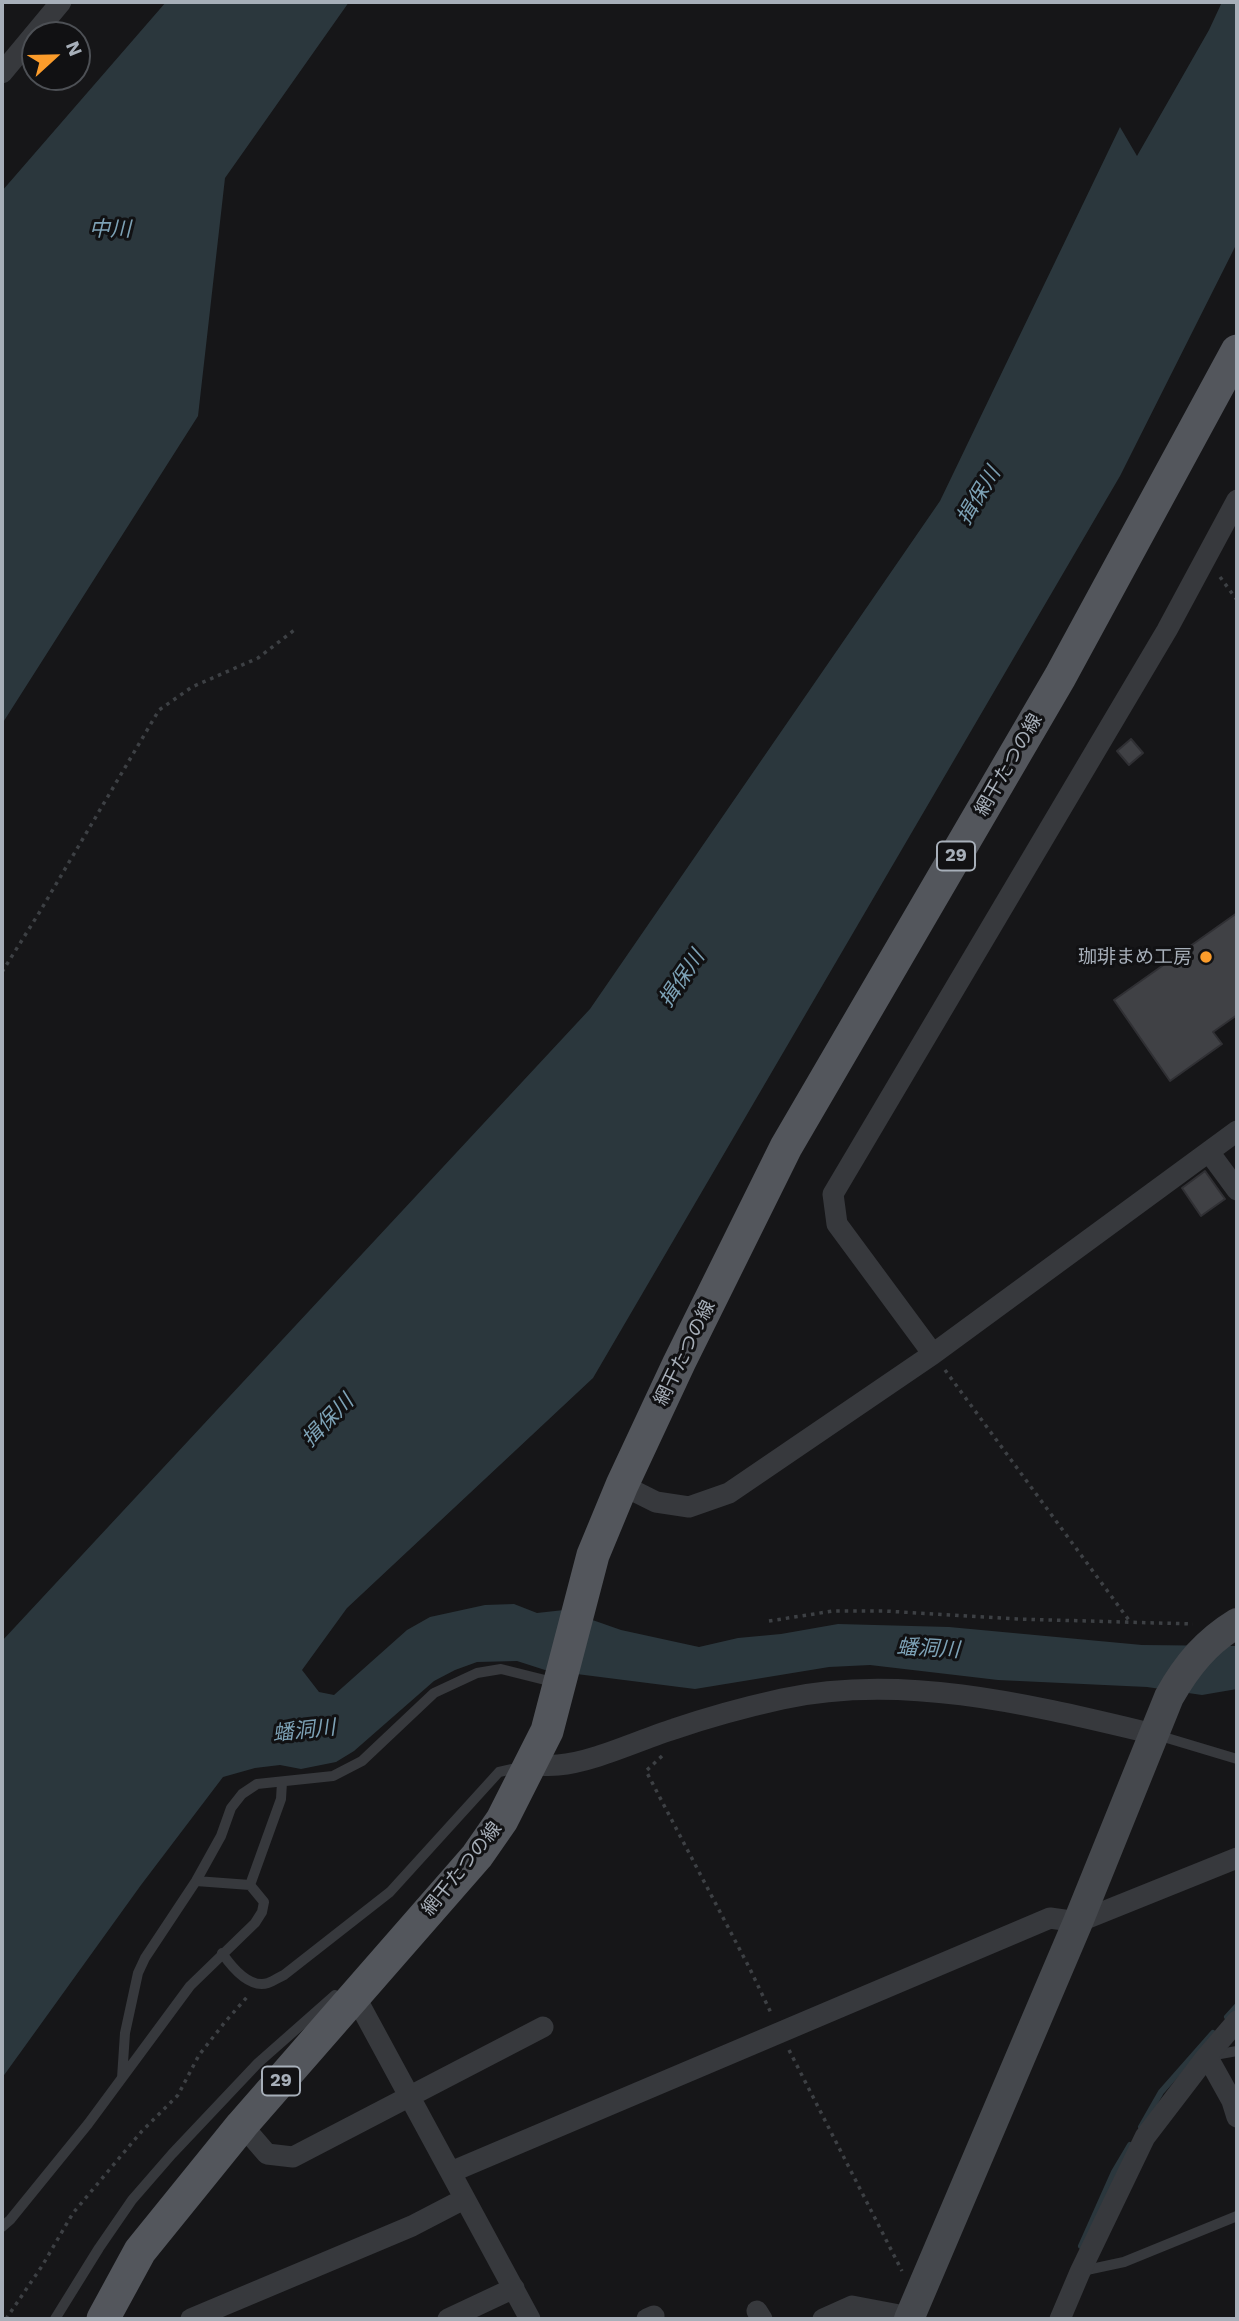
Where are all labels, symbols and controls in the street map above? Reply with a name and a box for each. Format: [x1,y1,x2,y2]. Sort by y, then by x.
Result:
north arrow [21,21,91,91]
text: N [61,38,87,60]
water label: 中川 [89,217,131,243]
water label: 揖保川 [952,463,1006,529]
street label: 網干たつの線 [971,710,1047,820]
road number: 29 [937,842,975,870]
water label: 揖保川 [654,946,710,1012]
place label: 珈琲まめ工房 [1078,946,1192,968]
marker: 珈琲まめ工房 [1198,949,1214,965]
street label: 網干たつの線 [650,1297,720,1409]
water label: 揖保川 [297,1390,359,1452]
water label: 蟠洞川 [896,1635,960,1663]
water label: 蟠洞川 [271,1715,337,1747]
street label: 網干たつの線 [417,1818,507,1920]
road number: 29 [262,2066,300,2096]

